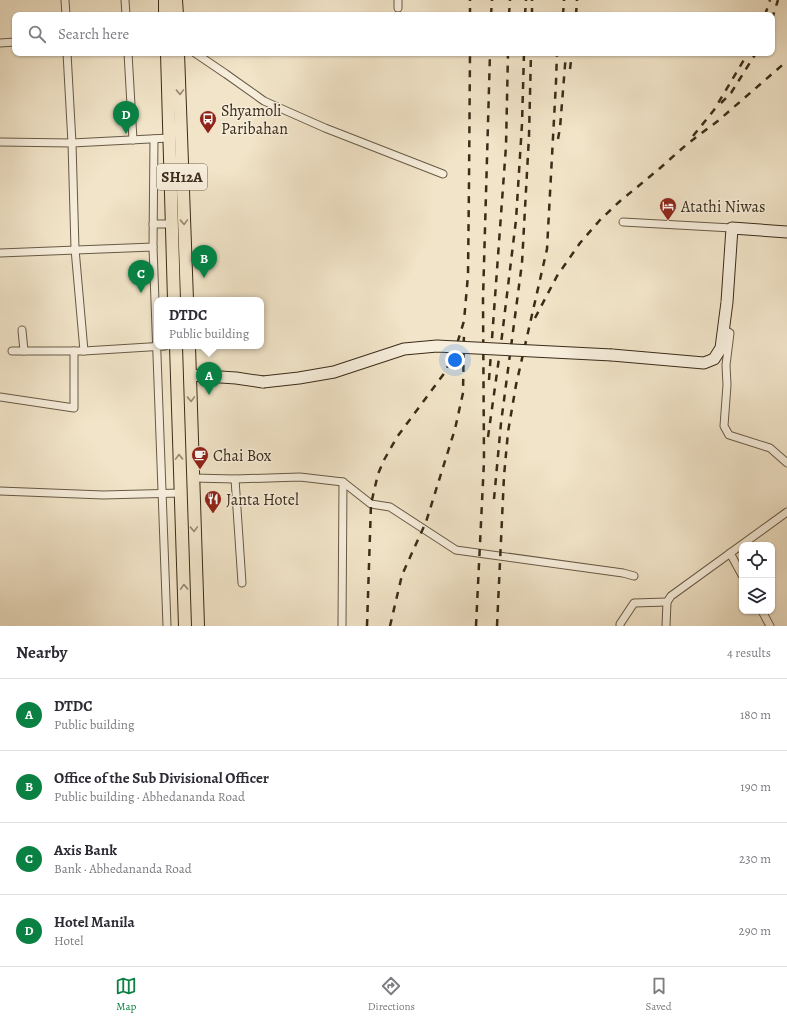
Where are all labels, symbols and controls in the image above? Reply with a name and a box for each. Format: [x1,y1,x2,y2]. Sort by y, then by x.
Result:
search box [12,12,775,56]
icon: search [26,23,48,45]
text: Search here [58,24,129,44]
one-way arrow [175,89,184,95]
place label: Shyamoli Paribahan [221,100,288,140]
pin: D [113,101,139,134]
bus stop icon: Shyamoli Paribahan [198,109,218,134]
road number: SH12A [157,164,207,190]
hotel icon: Atathi Niwas [658,196,678,221]
place label: Atathi Niwas [680,196,765,218]
one-way arrow [180,219,188,225]
pin: B [191,245,217,278]
pin: C [128,260,154,293]
popup [154,297,264,349]
text: DTDC [169,305,207,325]
text: Public building [169,325,249,342]
your location [445,350,465,370]
pin: A [196,362,222,395]
one-way arrow [186,396,195,402]
cafe icon: Chai Box [190,445,210,470]
place label: Chai Box [213,445,272,467]
one-way arrow [175,454,184,460]
restaurant icon: Janta Hotel [203,489,223,514]
place label: Janta Hotel [226,489,299,511]
one-way arrow [190,526,199,532]
map controls [739,542,775,614]
button: locate [739,542,775,578]
button: layers [739,578,775,614]
one-way arrow [179,584,188,590]
text: Nearby [16,641,67,664]
text: 4 results [727,644,771,661]
text: DTDC [54,696,92,716]
text: A [25,706,33,723]
text: 180 m [740,706,771,723]
text: Public building [54,716,134,733]
text: Office of the Sub Divisional Officer [54,768,269,788]
text: B [25,778,33,795]
text: 190 m [740,778,771,795]
text: Public building · Abhedananda Road [54,788,245,805]
text: Axis Bank [54,840,117,860]
text: C [25,850,33,867]
text: 230 m [739,850,771,867]
text: Bank · Abhedananda Road [54,860,192,877]
text: Hotel Manila [54,912,135,932]
text: D [24,922,34,939]
text: 290 m [739,922,771,939]
text: Hotel [54,932,83,949]
tab: Map [115,975,137,1014]
tab: Directions [368,975,415,1014]
tab: Saved [646,975,672,1014]

